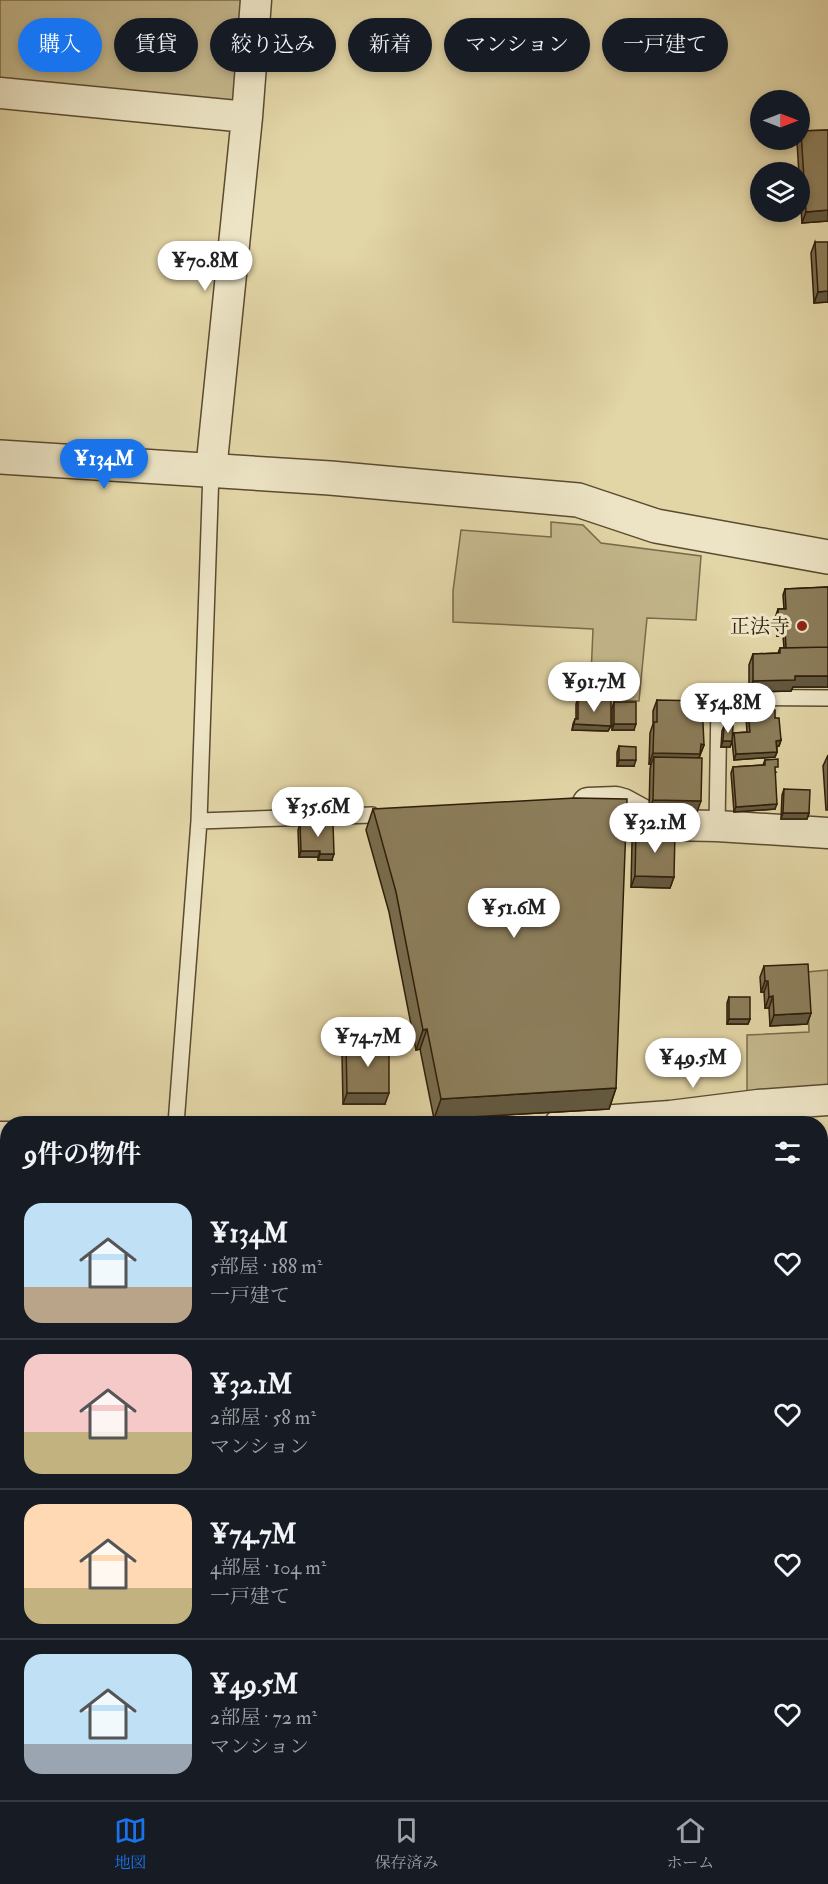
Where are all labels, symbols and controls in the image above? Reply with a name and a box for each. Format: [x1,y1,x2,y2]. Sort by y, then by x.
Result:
chip: 購入 [18,18,102,72]
chip: 賃貸 [114,18,198,72]
chip: 絞り込み [210,18,336,72]
chip: 新着 [348,18,432,72]
chip: マンション [444,18,590,72]
chip: 一戸建て [602,18,728,72]
north arrow [750,90,810,150]
map controls [750,90,810,222]
button: layers [750,162,810,222]
pin: ¥70.8M [156,241,254,292]
text: ¥70.8M [171,248,239,273]
pin: ¥134M [62,439,146,490]
text: ¥134M [74,446,134,471]
place label: 正法寺 [730,614,790,639]
marker: 正法寺 [795,619,809,633]
pin: ¥91.7M [545,662,643,713]
text: ¥91.7M [562,669,626,694]
pin: ¥54.8M [679,683,777,734]
text: ¥54.8M [694,690,762,715]
pin: ¥35.6M [269,787,367,838]
text: ¥35.6M [286,794,350,819]
pin: ¥32.1M [606,803,704,854]
text: ¥32.1M [623,810,687,835]
pin: ¥51.6M [465,888,563,939]
text: ¥51.6M [482,895,546,920]
pin: ¥74.7M [319,1017,417,1068]
text: ¥74.7M [335,1024,401,1049]
pin: ¥49.5M [644,1038,742,1089]
text: ¥49.5M [659,1045,727,1070]
icon: filters [771,1136,804,1169]
text: 9件の物件 [24,1139,141,1171]
text: ¥134M [210,1218,288,1250]
icon: home [72,1227,144,1299]
icon: heart [771,1247,804,1280]
text: 5部屋 · 188 m² [210,1254,322,1279]
text: 一戸建て [210,1283,290,1308]
text: ¥32.1M [210,1369,292,1401]
icon: home [72,1378,144,1450]
icon: heart [771,1398,804,1431]
text: 2部屋 · 58 m² [210,1405,316,1430]
text: マンション [210,1434,309,1459]
text: ¥74.7M [210,1519,296,1551]
icon: home [72,1528,144,1600]
icon: heart [771,1548,804,1581]
text: 4部屋 · 104 m² [210,1555,326,1580]
text: 一戸建て [210,1584,290,1609]
text: ¥49.5M [210,1669,298,1701]
icon: home [72,1678,144,1750]
icon: heart [771,1698,804,1731]
text: 2部屋 · 72 m² [210,1705,317,1730]
text: マンション [210,1734,309,1759]
tab: 地図 [114,1814,147,1873]
tab: 保存済み [374,1814,439,1873]
tab: ホーム [666,1814,714,1873]

